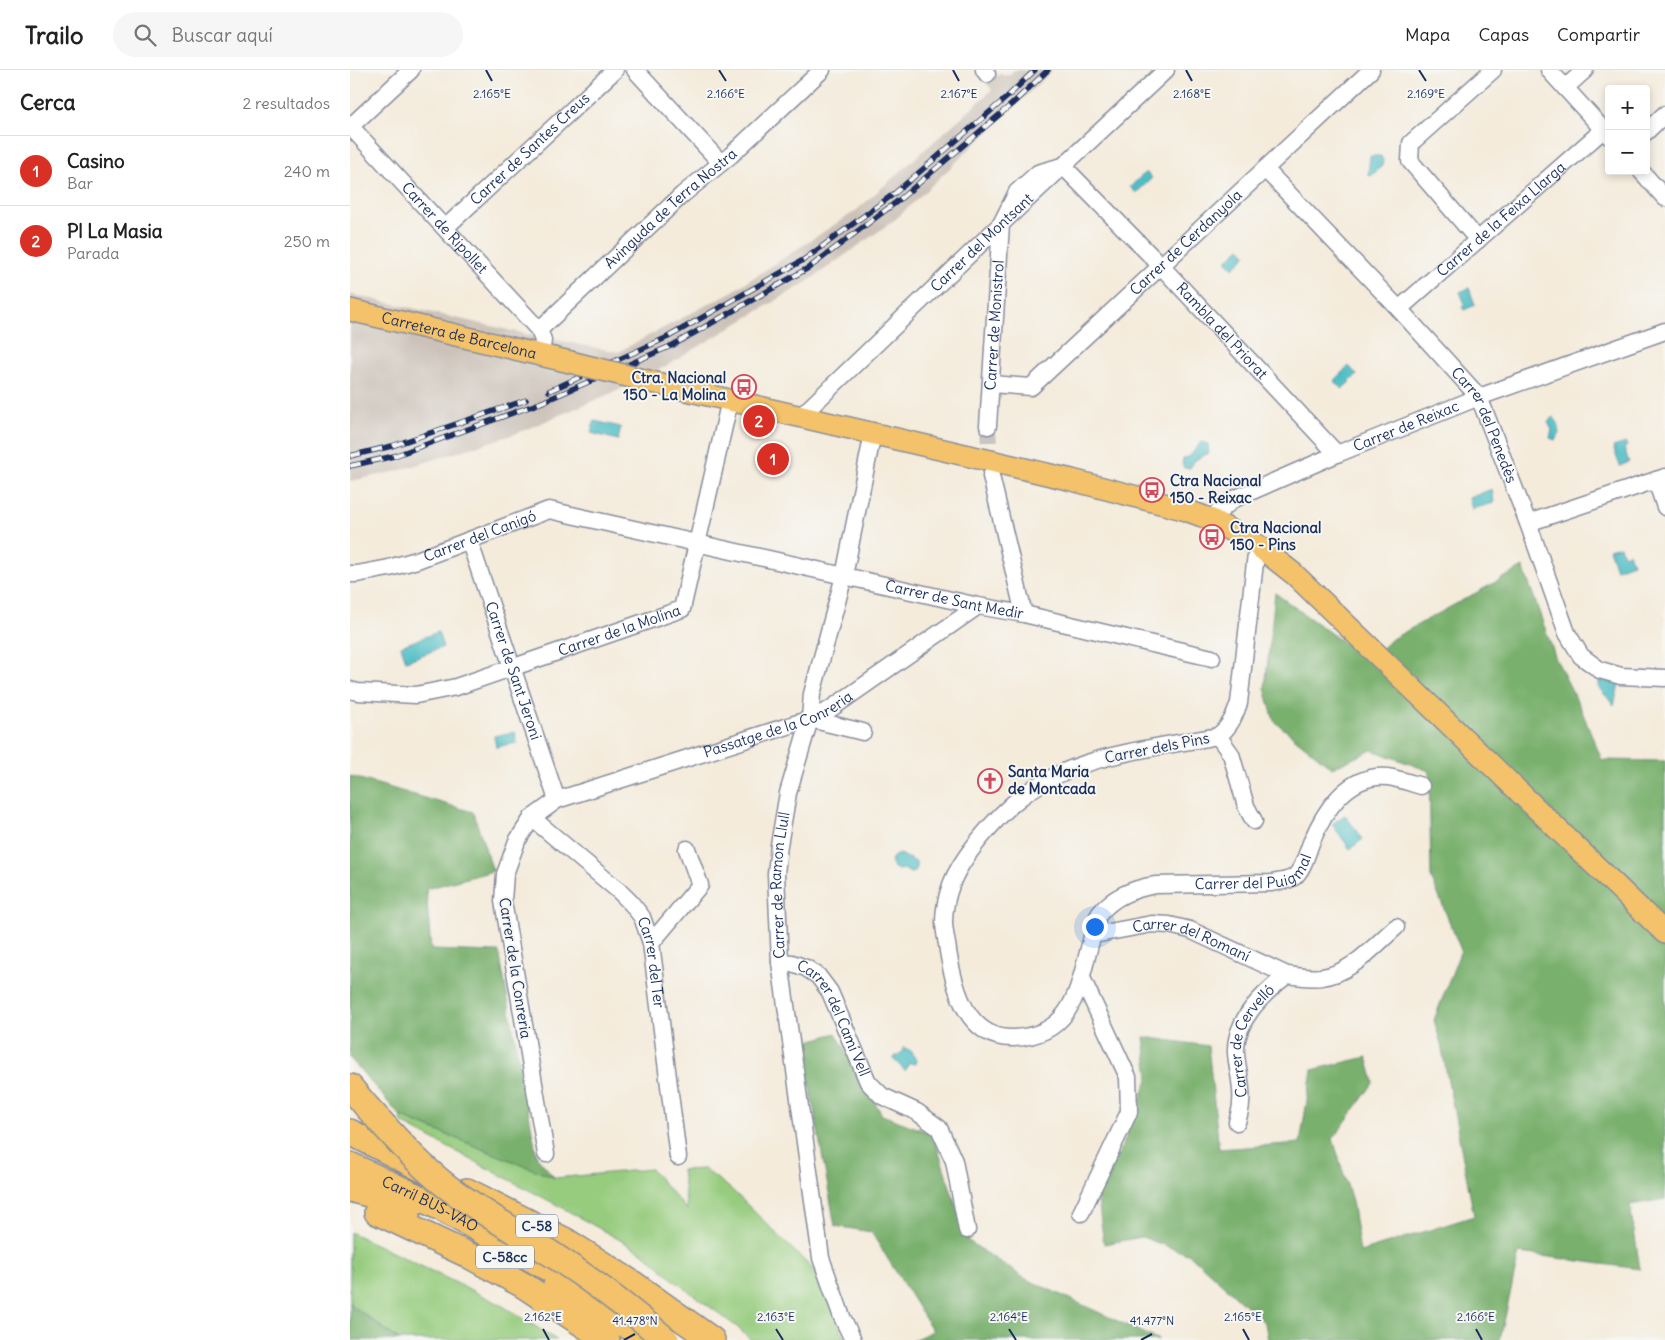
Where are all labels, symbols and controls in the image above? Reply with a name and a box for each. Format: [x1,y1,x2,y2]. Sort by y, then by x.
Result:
search box [113,12,463,57]
text: Trailo [25,20,83,50]
icon: search [131,21,159,49]
text: Buscar aquí [171,23,273,47]
text: Mapa [1405,23,1450,46]
text: Capas [1478,23,1529,46]
text: Compartir [1557,23,1640,46]
map controls [1605,85,1650,175]
button: + [1605,85,1650,130]
text: 2.165°E [473,86,511,101]
text: 2.166°E [707,86,745,101]
text: 2.167°E [940,86,978,101]
text: 2.168°E [1173,86,1211,101]
text: 2.169°E [1407,86,1445,101]
street label: Carrer de Santes Creus [466,88,593,209]
text: Cerca [20,89,75,116]
text: 2 resultados [242,93,330,113]
button: − [1605,130,1650,175]
street label: Avinguda de Terra Nostra [600,144,741,273]
text: Casino [67,149,125,173]
street label: Carrer de la Feixa Llarga [1432,157,1570,281]
text: 1 [33,161,39,181]
text: 240 m [284,161,330,181]
text: Bar [67,173,93,193]
street label: Carrer de Ripollet [398,178,492,277]
street label: Carrer de Cerdanyola [1125,185,1246,299]
street label: Carrer del Montsant [926,189,1037,296]
text: Pl La Masia [67,219,163,243]
text: 2 [32,231,40,251]
text: 250 m [284,231,330,251]
text: Parada [67,243,119,263]
street label: Carrer de Monistrol [980,259,1008,391]
street label: Rambla del Priorat [1172,278,1272,383]
street label: Carretera de Barcelona [380,308,539,363]
street label: Carrer del Penedès [1447,363,1522,486]
place label: Ctra. Nacional 150 - La Molina [623,368,726,404]
bus stop icon: Ctra. Nacional 150 - La Molina [731,374,757,400]
street label: Carrer de Reixac [1350,396,1462,456]
pin: 2 [743,402,775,440]
pin: 1 [757,440,789,478]
place label: Ctra Nacional 150 - Reixac [1170,471,1261,507]
bus stop icon: Ctra Nacional 150 - Reixac [1139,477,1165,503]
street label: Carrer del Canigó [421,506,539,566]
place label: Ctra Nacional 150 - Pins [1230,518,1321,554]
bus stop icon: Ctra Nacional 150 - Pins [1199,524,1225,550]
street label: Carrer de Sant Medir [883,576,1025,623]
street label: Carrer de Sant Jeroni [482,599,546,742]
street label: Carrer de la Molina [555,600,683,660]
street label: Passatge de la Conreria [701,686,857,762]
street label: Carrer dels Pins [1103,728,1211,767]
place label: Santa Maria de Montcada [1008,762,1096,798]
church icon: Santa Maria de Montcada [977,768,1003,794]
street label: Carrer de Ramon Llull [766,810,794,959]
street label: Carrer del Puigmal [1194,851,1315,893]
street label: Carrer de la Conreria [495,896,536,1040]
street label: Carrer del Ter [634,914,669,1009]
your location [1082,914,1108,940]
street label: Carrer del Romaní [1131,914,1253,966]
street label: Carrer del Camí Vell [795,956,874,1079]
street label: Carrer de Cervelló [1226,980,1278,1098]
street label: Carril BUS-VAO [379,1171,482,1236]
road number: C-58 [516,1214,558,1238]
road number: C-58cc [476,1246,534,1268]
text: 2.162°E [524,1309,562,1324]
text: 2.163°E [757,1309,795,1324]
text: 2.164°E [990,1309,1028,1324]
text: 2.165°E [1224,1309,1262,1324]
text: 2.166°E [1457,1309,1495,1324]
text: 41.478°N [612,1313,658,1328]
text: 41.477°N [1130,1313,1174,1328]

